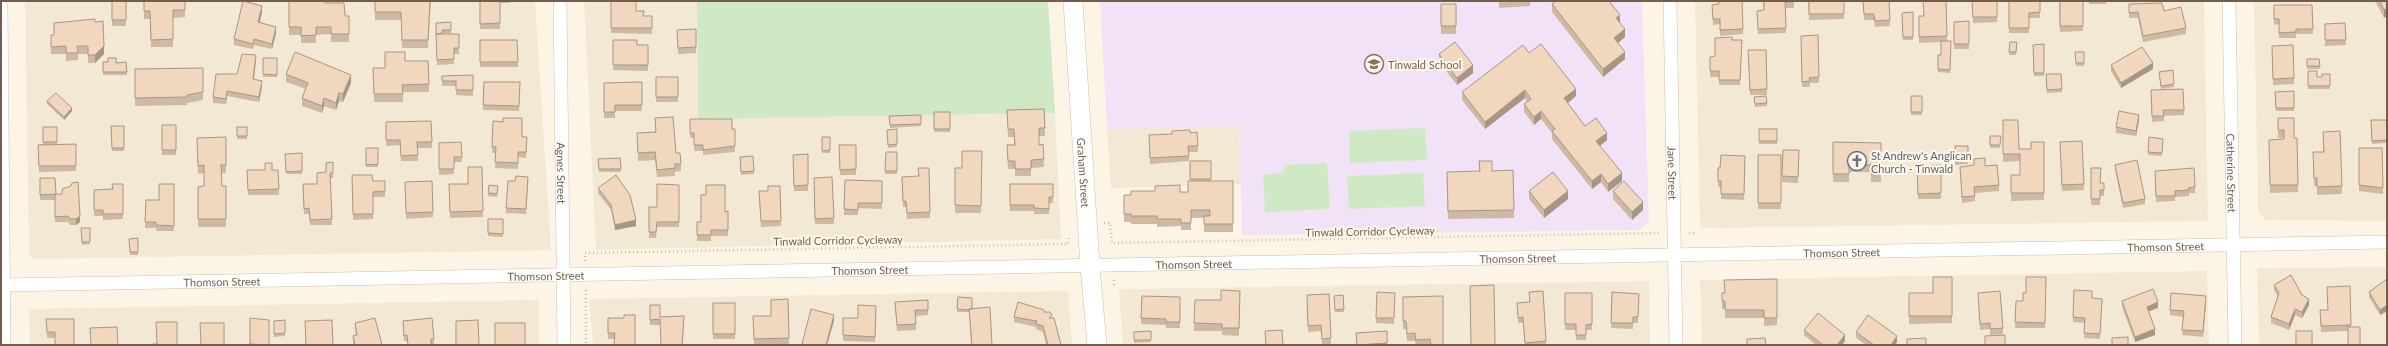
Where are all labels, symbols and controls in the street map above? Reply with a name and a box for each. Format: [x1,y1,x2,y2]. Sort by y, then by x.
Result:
school or university icon: Tinwald School [1363,53,1385,75]
place label: Tinwald School [1388,58,1461,71]
street label: Catherine Street [2225,133,2239,213]
street label: Graham Street [1075,137,1093,208]
street label: Agnes Street [555,142,569,204]
street label: Jane Street [1666,146,1680,200]
place label: St Andrew's Anglican Church - Tinwald [1871,149,1972,175]
church icon: St Andrew's Anglican Church - Tinwald [1846,150,1868,172]
street label: Tinwald Corridor Cycleway [1305,223,1435,239]
street label: Tinwald Corridor Cycleway [773,232,903,248]
street label: Thomson Street [2127,239,2204,253]
street label: Thomson Street [1803,245,1880,259]
street label: Thomson Street [1479,250,1556,265]
street label: Thomson Street [1155,256,1232,271]
street label: Thomson Street [831,262,908,277]
street label: Thomson Street [507,268,584,282]
street label: Thomson Street [183,274,261,288]

